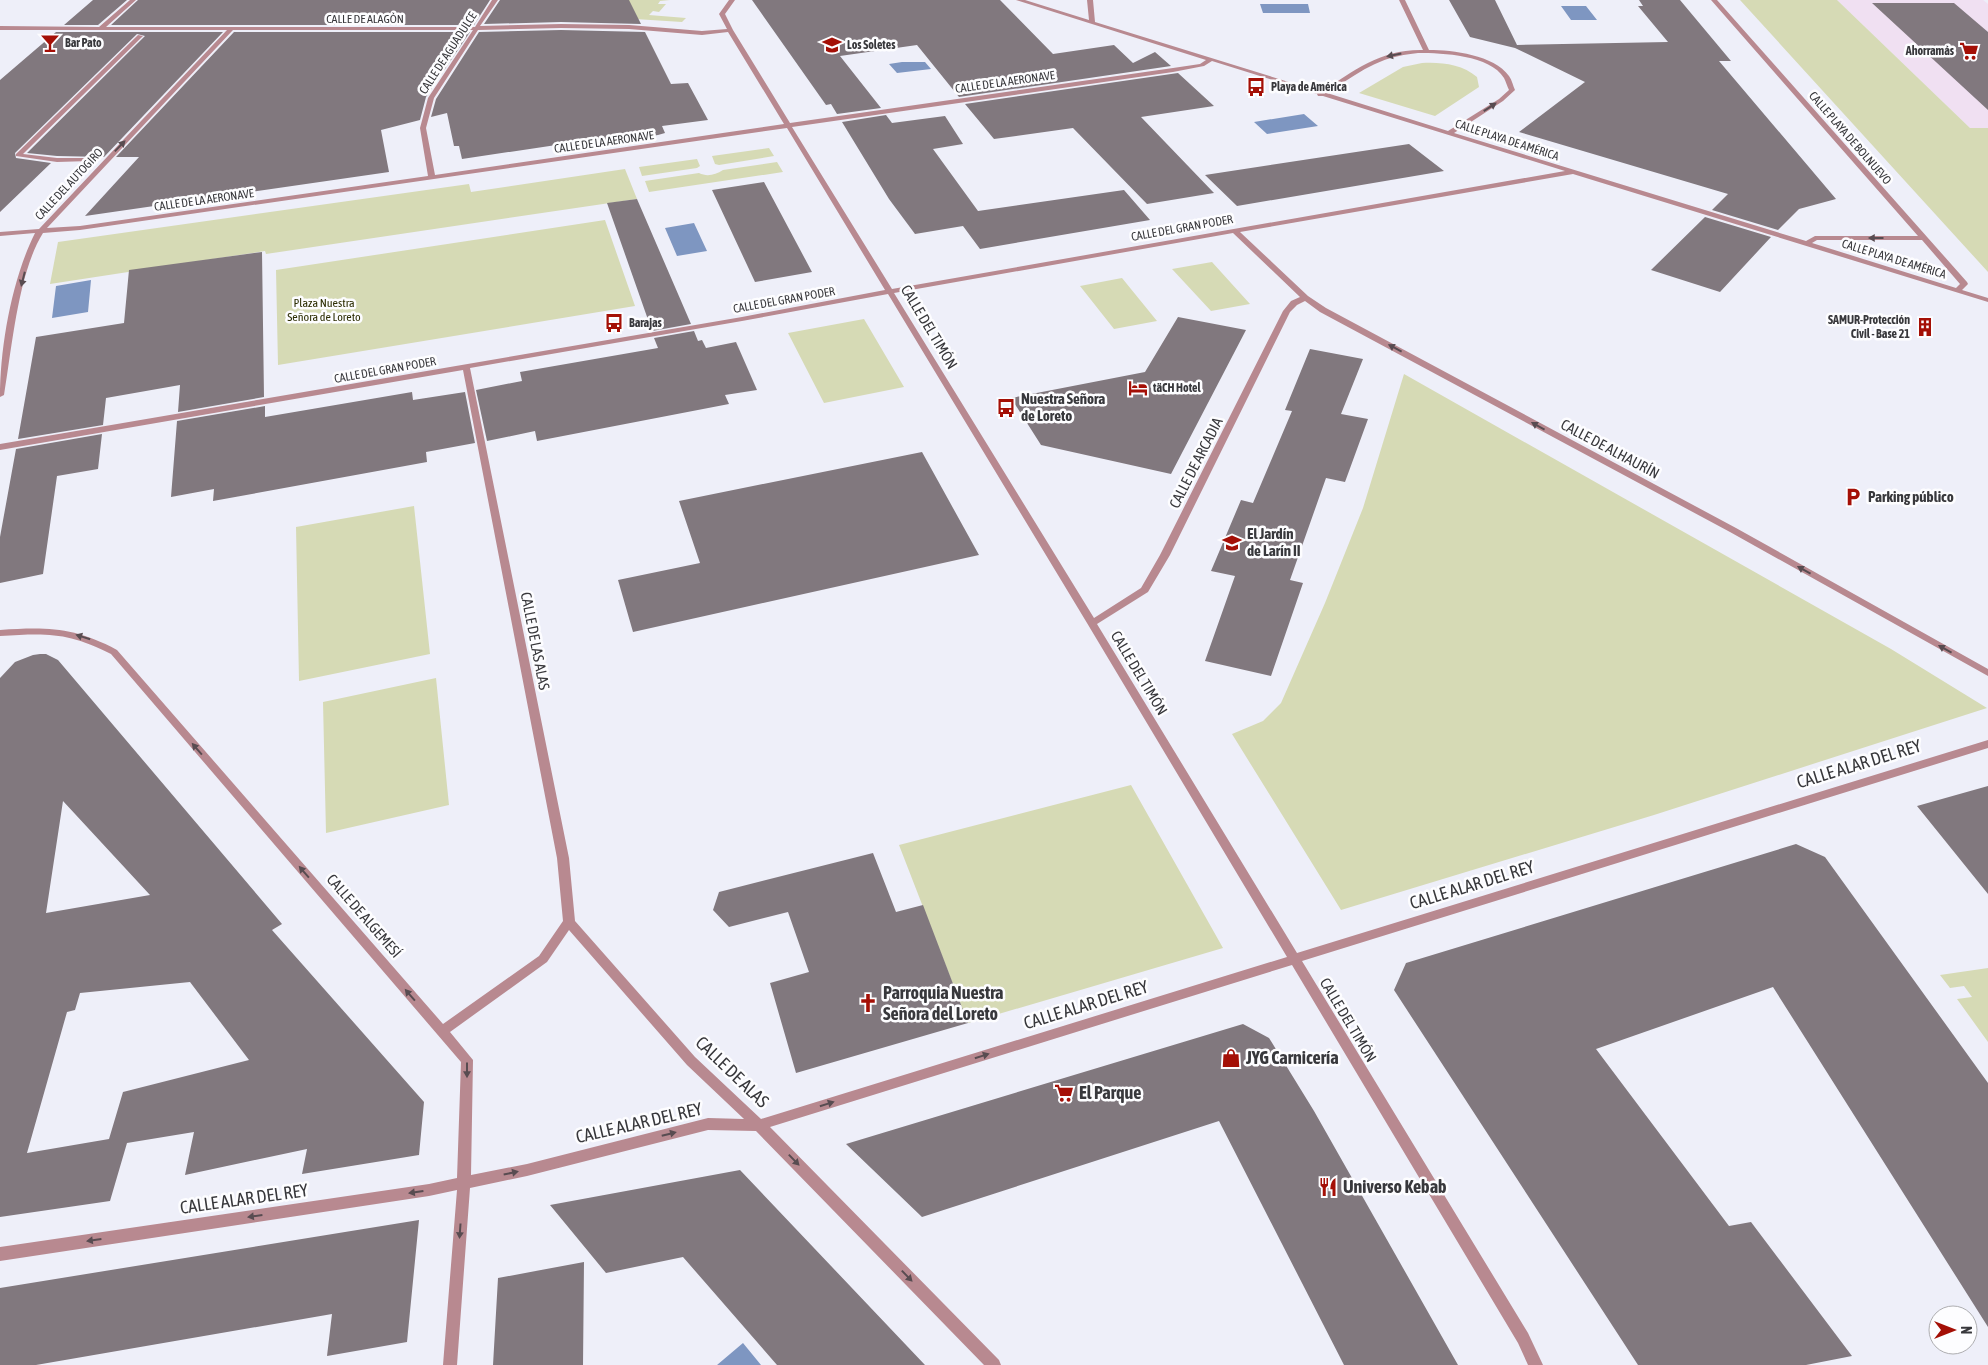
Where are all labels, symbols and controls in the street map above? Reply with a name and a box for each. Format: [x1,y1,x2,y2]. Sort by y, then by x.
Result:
street label: CALLE DE AGUADULCE [416,9,480,97]
street label: CALLE DE ALAGÓN [326,12,404,26]
bar icon: Bar Pato [39,32,61,54]
school or university icon: Los Soletes [821,34,843,56]
place label: Bar Pato [65,36,102,50]
place label: Los Soletes [847,38,896,52]
supermarket icon: Ahorramás [1958,40,1980,62]
place label: Ahorramás [1905,44,1955,58]
one-way arrow [1386,51,1401,59]
street label: CALLE DE LA AERONAVE [954,68,1056,96]
bus stop icon: Playa de América [1245,76,1267,98]
place label: Playa de América [1271,80,1347,94]
street label: CALLE PLAYA DE BOLNUEVO [1806,89,1894,187]
one-way arrow [1484,102,1497,112]
street label: CALLE PLAYA DE AMÉRICA [1453,117,1561,163]
street label: CALLE DE LA AERONAVE [553,128,655,156]
one-way arrow [114,141,126,153]
street label: CALLE DEL AUTOGIRO [32,145,106,223]
street label: CALLE DE LA AERONAVE [153,186,255,214]
street label: CALLE DEL GRAN PODER [1130,212,1234,244]
one-way arrow [1868,234,1884,242]
street label: CALLE PLAYA DE AMÉRICA [1840,236,1948,282]
one-way arrow [19,271,27,286]
street label: CALLE DEL TIMÓN [898,282,961,372]
street label: CALLE DEL GRAN PODER [732,284,836,316]
park label: Plaza Nuestra Señora de Loreto [287,296,361,324]
bus stop icon: Barajas [603,312,625,334]
place label: SAMUR-Protección Civil - Base 21 [1828,313,1910,341]
place label: Barajas [629,316,662,330]
building icon: SAMUR-Protección Civil - Base 21 [1914,316,1936,338]
one-way arrow [1388,344,1402,352]
street label: CALLE DEL GRAN PODER [333,354,437,386]
hotel icon: täCH Hotel [1127,377,1149,399]
place label: täCH Hotel [1152,381,1201,395]
place label: Nuestra Señora de Loreto [1021,390,1105,424]
bus stop icon: Nuestra Señora de Loreto [995,397,1017,419]
street label: CALLE DE ARCADIA [1165,414,1226,511]
street label: CALLE DE ALHAURÍN [1558,415,1662,482]
one-way arrow [1530,422,1545,430]
parking icon: Parking público [1842,486,1864,508]
place label: Parking público [1868,488,1954,505]
place label: El Jardín de Larín II [1247,525,1301,559]
school or university icon: El Jardín de Larín II [1221,532,1243,554]
one-way arrow [1797,565,1810,574]
street label: CALLE DE LAS ALAS [518,591,553,691]
street label: CALLE DEL TIMÓN [1108,628,1171,718]
one-way arrow [75,632,90,640]
one-way arrow [1938,645,1953,653]
street label: CALLE ALAR DEL REY [1794,735,1924,792]
one-way arrow [192,742,203,755]
street label: CALLE ALAR DEL REY [1407,856,1537,913]
one-way arrow [298,865,309,878]
street label: CALLE DE ALGEMESÍ [324,871,405,961]
street label: CALLE DEL TIMÓN [1317,975,1380,1065]
street label: CALLE ALAR DEL REY [1021,976,1151,1033]
place label: Parroquia Nuestra Señora del Loreto [883,982,1003,1024]
one-way arrow [404,989,416,1001]
church icon: Parroquia Nuestra Señora del Loreto [857,992,879,1014]
street label: CALLE DE ALAS [691,1032,774,1112]
shop icon: JYG Carnicería [1220,1047,1242,1069]
place label: JYG Carnicería [1245,1047,1339,1068]
one-way arrow [975,1051,990,1059]
one-way arrow [463,1063,471,1079]
supermarket icon: El Parque [1053,1082,1075,1104]
place label: El Parque [1079,1082,1141,1103]
street label: CALLE ALAR DEL REY [574,1098,704,1147]
one-way arrow [820,1099,835,1107]
one-way arrow [662,1130,677,1138]
one-way arrow [787,1154,799,1166]
one-way arrow [504,1169,519,1177]
restaurant icon: Universo Kebab [1317,1176,1339,1198]
place label: Universo Kebab [1343,1176,1447,1197]
street label: CALLE ALAR DEL REY [179,1179,309,1218]
one-way arrow [408,1189,424,1197]
one-way arrow [247,1212,263,1220]
one-way arrow [456,1224,464,1240]
one-way arrow [86,1236,102,1244]
one-way arrow [901,1270,913,1282]
north arrow [1928,1305,1978,1355]
text: N [1958,1326,1974,1334]

